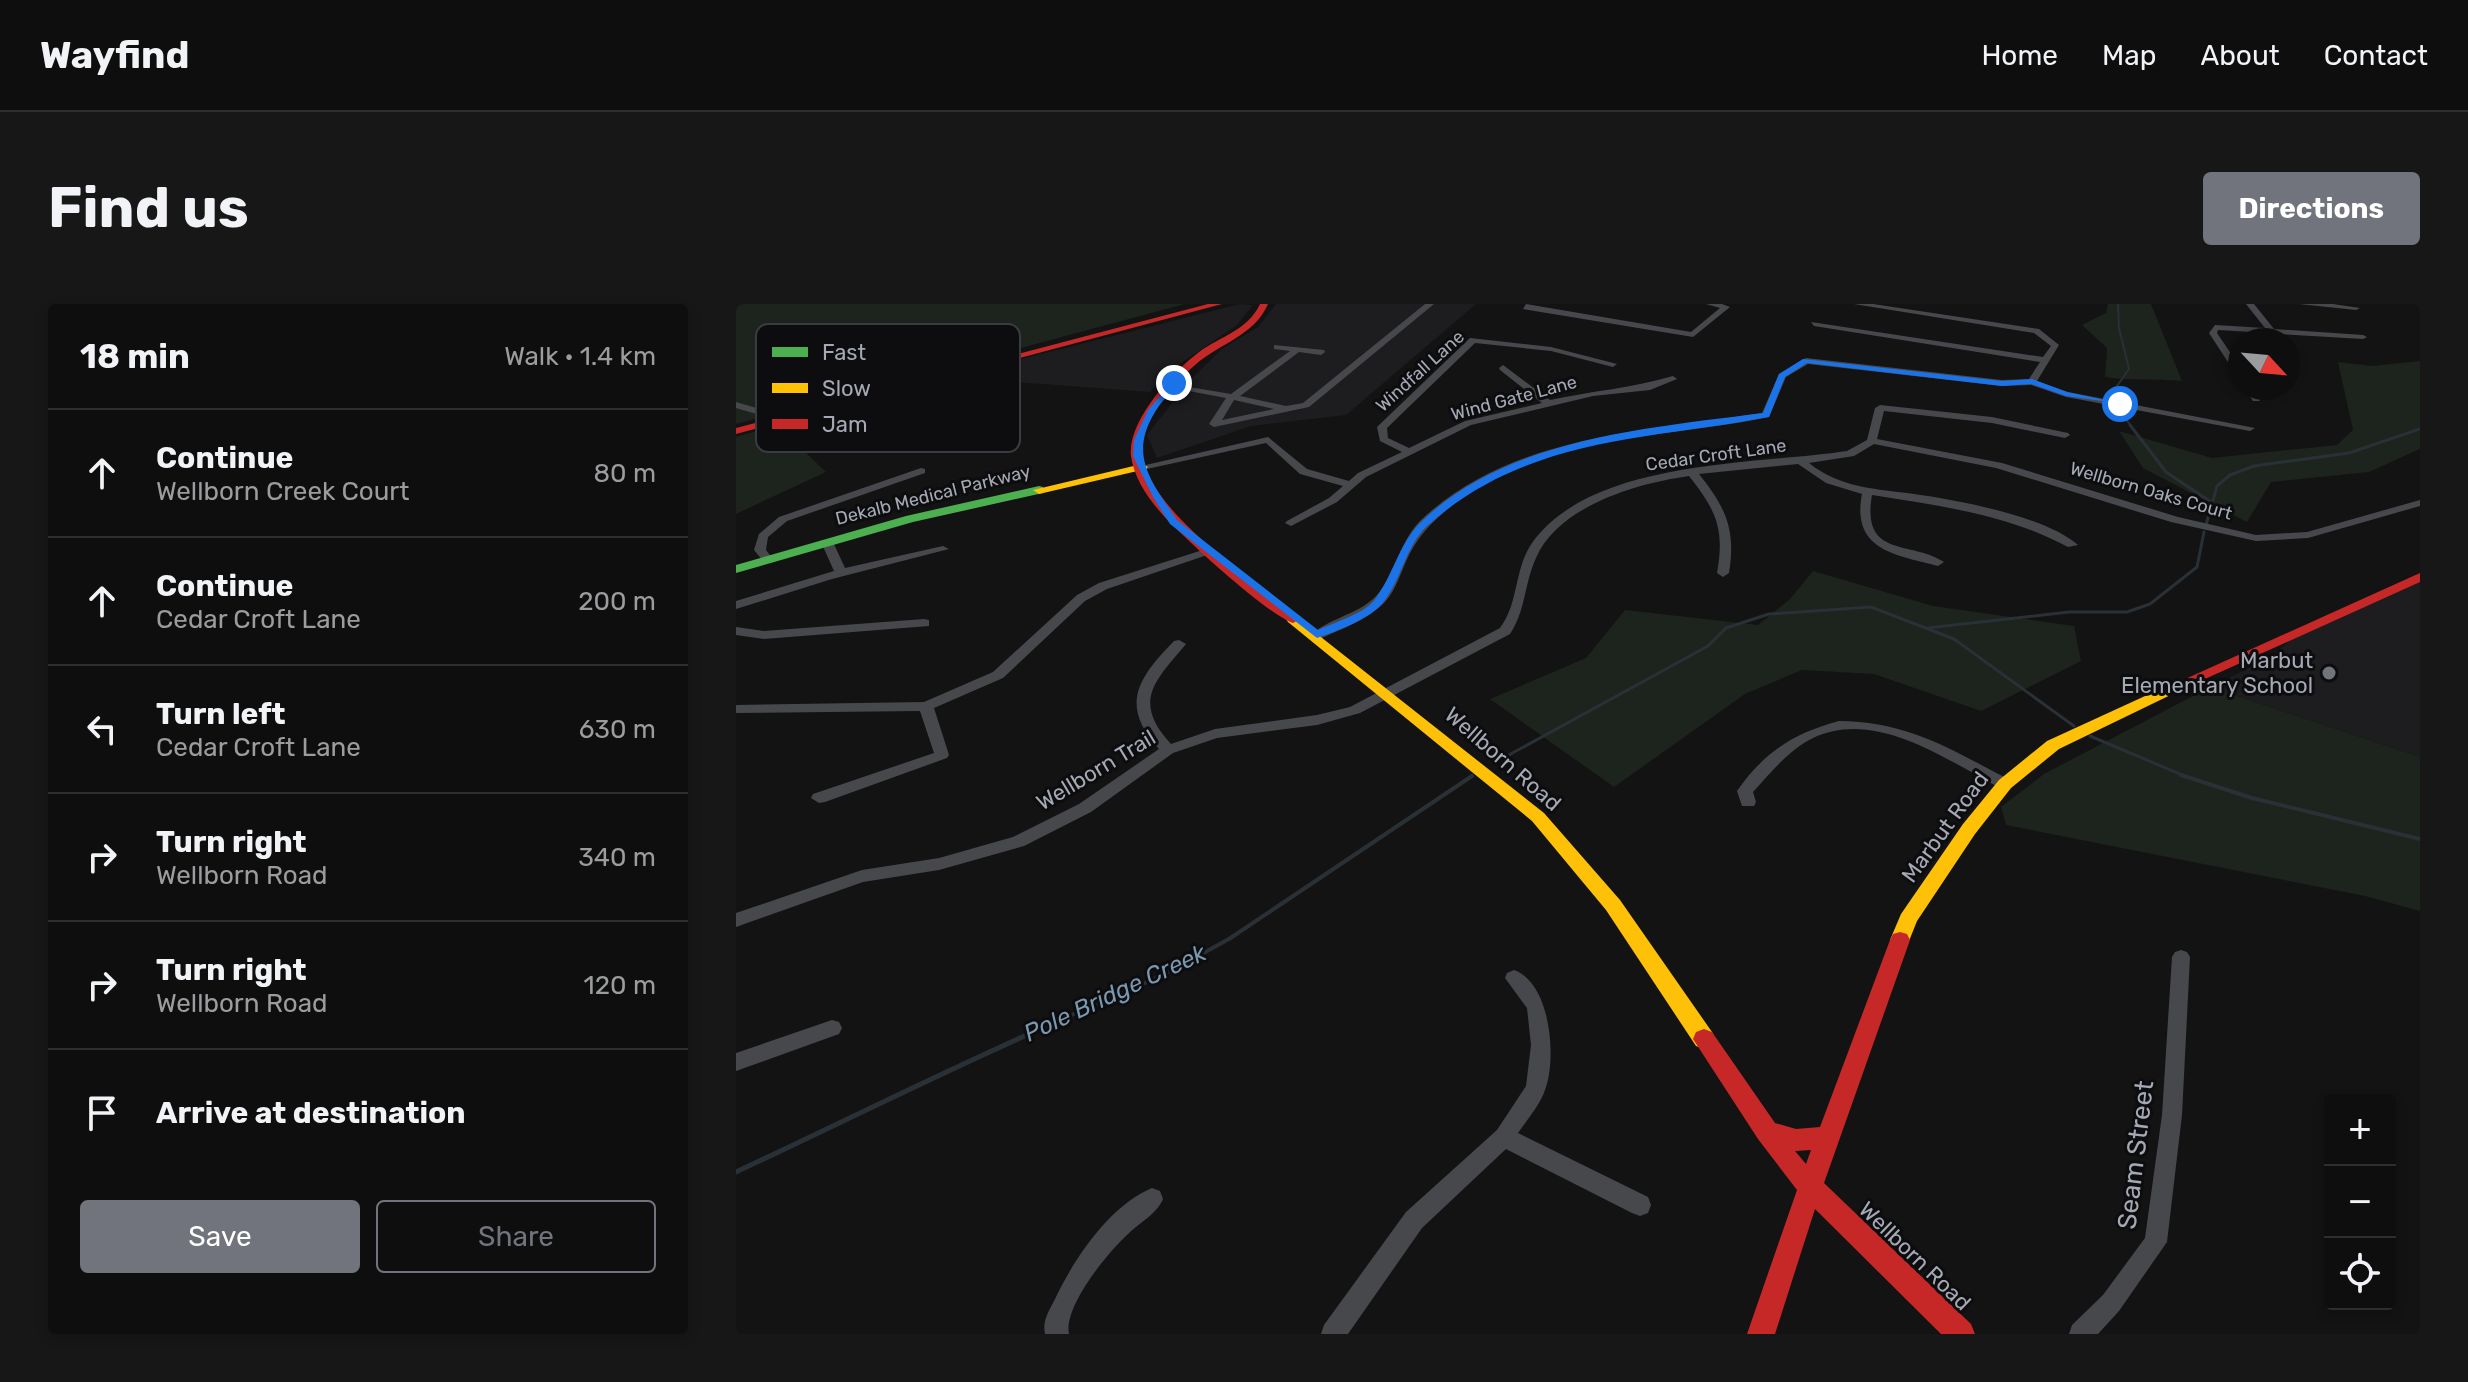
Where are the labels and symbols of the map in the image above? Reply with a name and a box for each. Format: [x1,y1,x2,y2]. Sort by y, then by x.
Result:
legend [756,324,1020,452]
street label: Windfall Lane [1371,326,1469,416]
north arrow [2228,328,2300,400]
text: Fast [822,339,867,366]
route end [1156,365,1192,401]
street label: Wind Gate Lane [1449,371,1579,425]
text: Slow [822,375,871,402]
route start [2102,386,2138,422]
text: Jam [822,411,868,438]
street label: Cedar Croft Lane [1644,434,1788,476]
street label: Wellborn Oaks Court [2067,457,2235,525]
street label: Dekalb Medical Parkway [833,460,1033,530]
place label: Marbut Elementary School [2121,647,2313,699]
marker: Marbut Elementary School [2320,664,2338,682]
street label: Wellborn Road [1439,701,1567,817]
street label: Wellborn Trail [1031,724,1161,816]
street label: Marbut Road [1896,766,1994,888]
water label: Pole Bridge Creek [1020,938,1211,1047]
street label: Seam Street [2111,1079,2161,1231]
street label: Wellborn Road [1853,1196,1977,1316]

